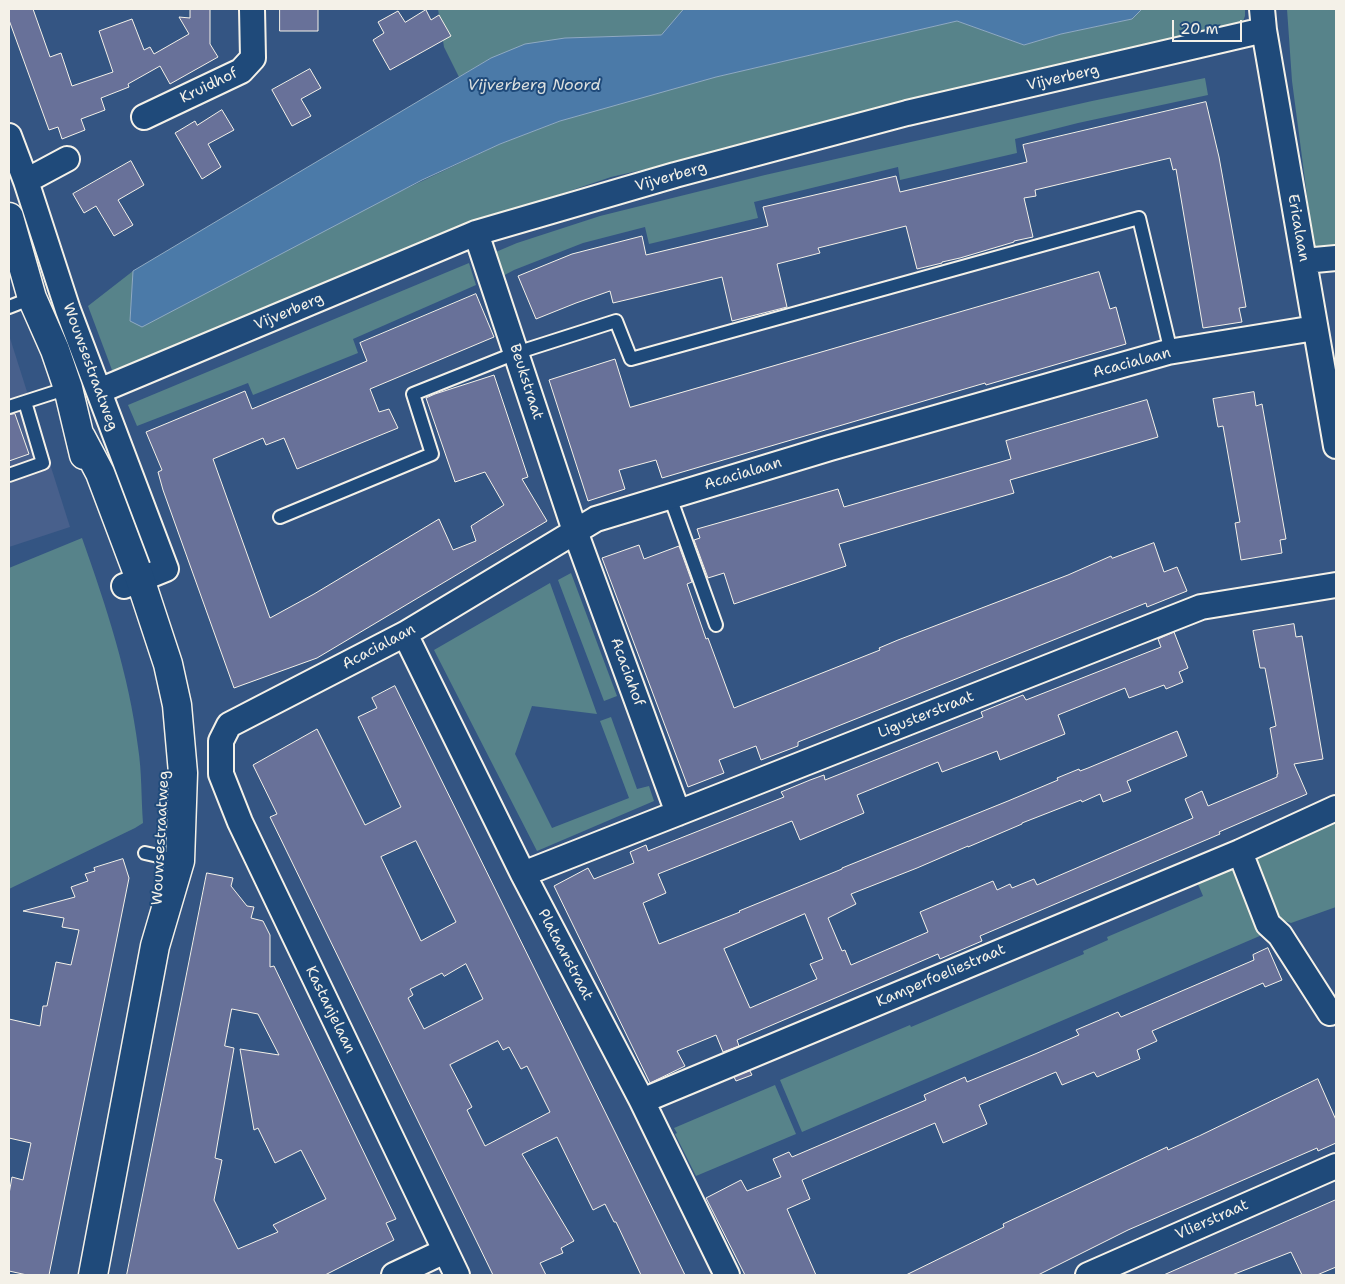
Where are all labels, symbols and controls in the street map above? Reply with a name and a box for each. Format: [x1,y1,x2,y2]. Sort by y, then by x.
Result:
scale bar [1175,10,1245,42]
text: 20 m [1180,19,1219,39]
street label: Vijverberg [1025,61,1101,95]
street label: Kruidhof [177,64,241,108]
water label: Vijverberg Noord [467,76,601,96]
street label: Vijverberg [633,158,709,196]
street label: Ericalaan [1283,193,1313,263]
street label: Vijverberg [252,289,326,335]
street label: Wouwsestraatweg [58,301,122,433]
street label: Beukstraat [505,342,547,422]
street label: Acacialaan [1091,344,1173,382]
street label: Acacialaan [702,454,784,494]
street label: Acacialaan [339,620,419,674]
street label: Acaciahof [606,635,648,709]
street label: Ligusterstraat [875,688,977,742]
street label: Wouwsestraatweg [148,770,174,906]
street label: Plataanstraat [533,906,597,1004]
street label: Kamperfoeliestraat [874,941,1008,1011]
street label: Kastanjelaan [301,963,359,1057]
street label: Vlierstraat [1173,1196,1251,1244]

